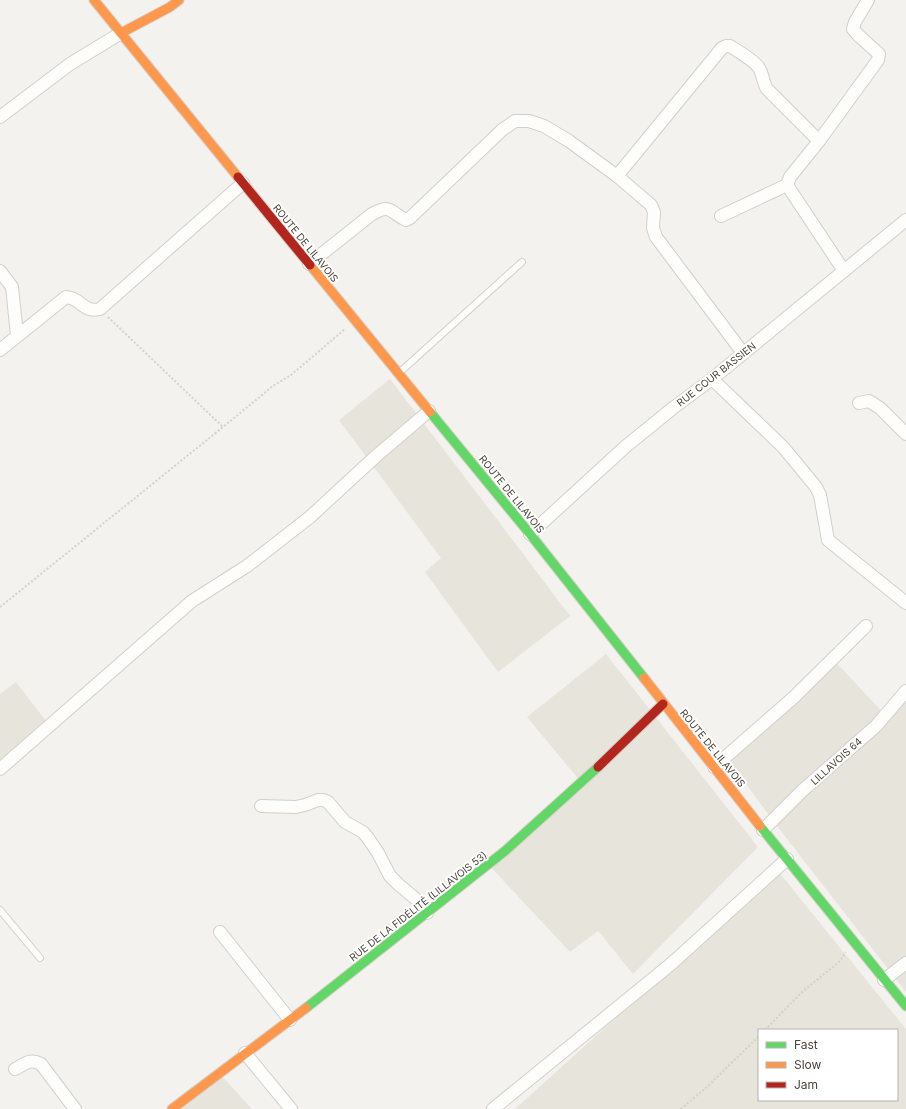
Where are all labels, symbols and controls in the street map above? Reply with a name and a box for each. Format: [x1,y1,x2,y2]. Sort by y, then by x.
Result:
street label: ROUTE DE LILAVOIS [271,202,341,284]
street label: RUE COUR BASSIEN [674,339,758,409]
street label: ROUTE DE LILAVOIS [477,453,547,535]
street label: ROUTE DE LILAVOIS [678,707,748,789]
street label: LILLAVOIS 64 [808,735,864,787]
street label: RUE DE LA FIDÉLITÉ (LILLAVOIS 53) [346,848,489,963]
legend [758,1029,898,1101]
text: Fast [794,1037,818,1052]
text: Slow [794,1057,822,1072]
text: Jam [794,1077,818,1092]

